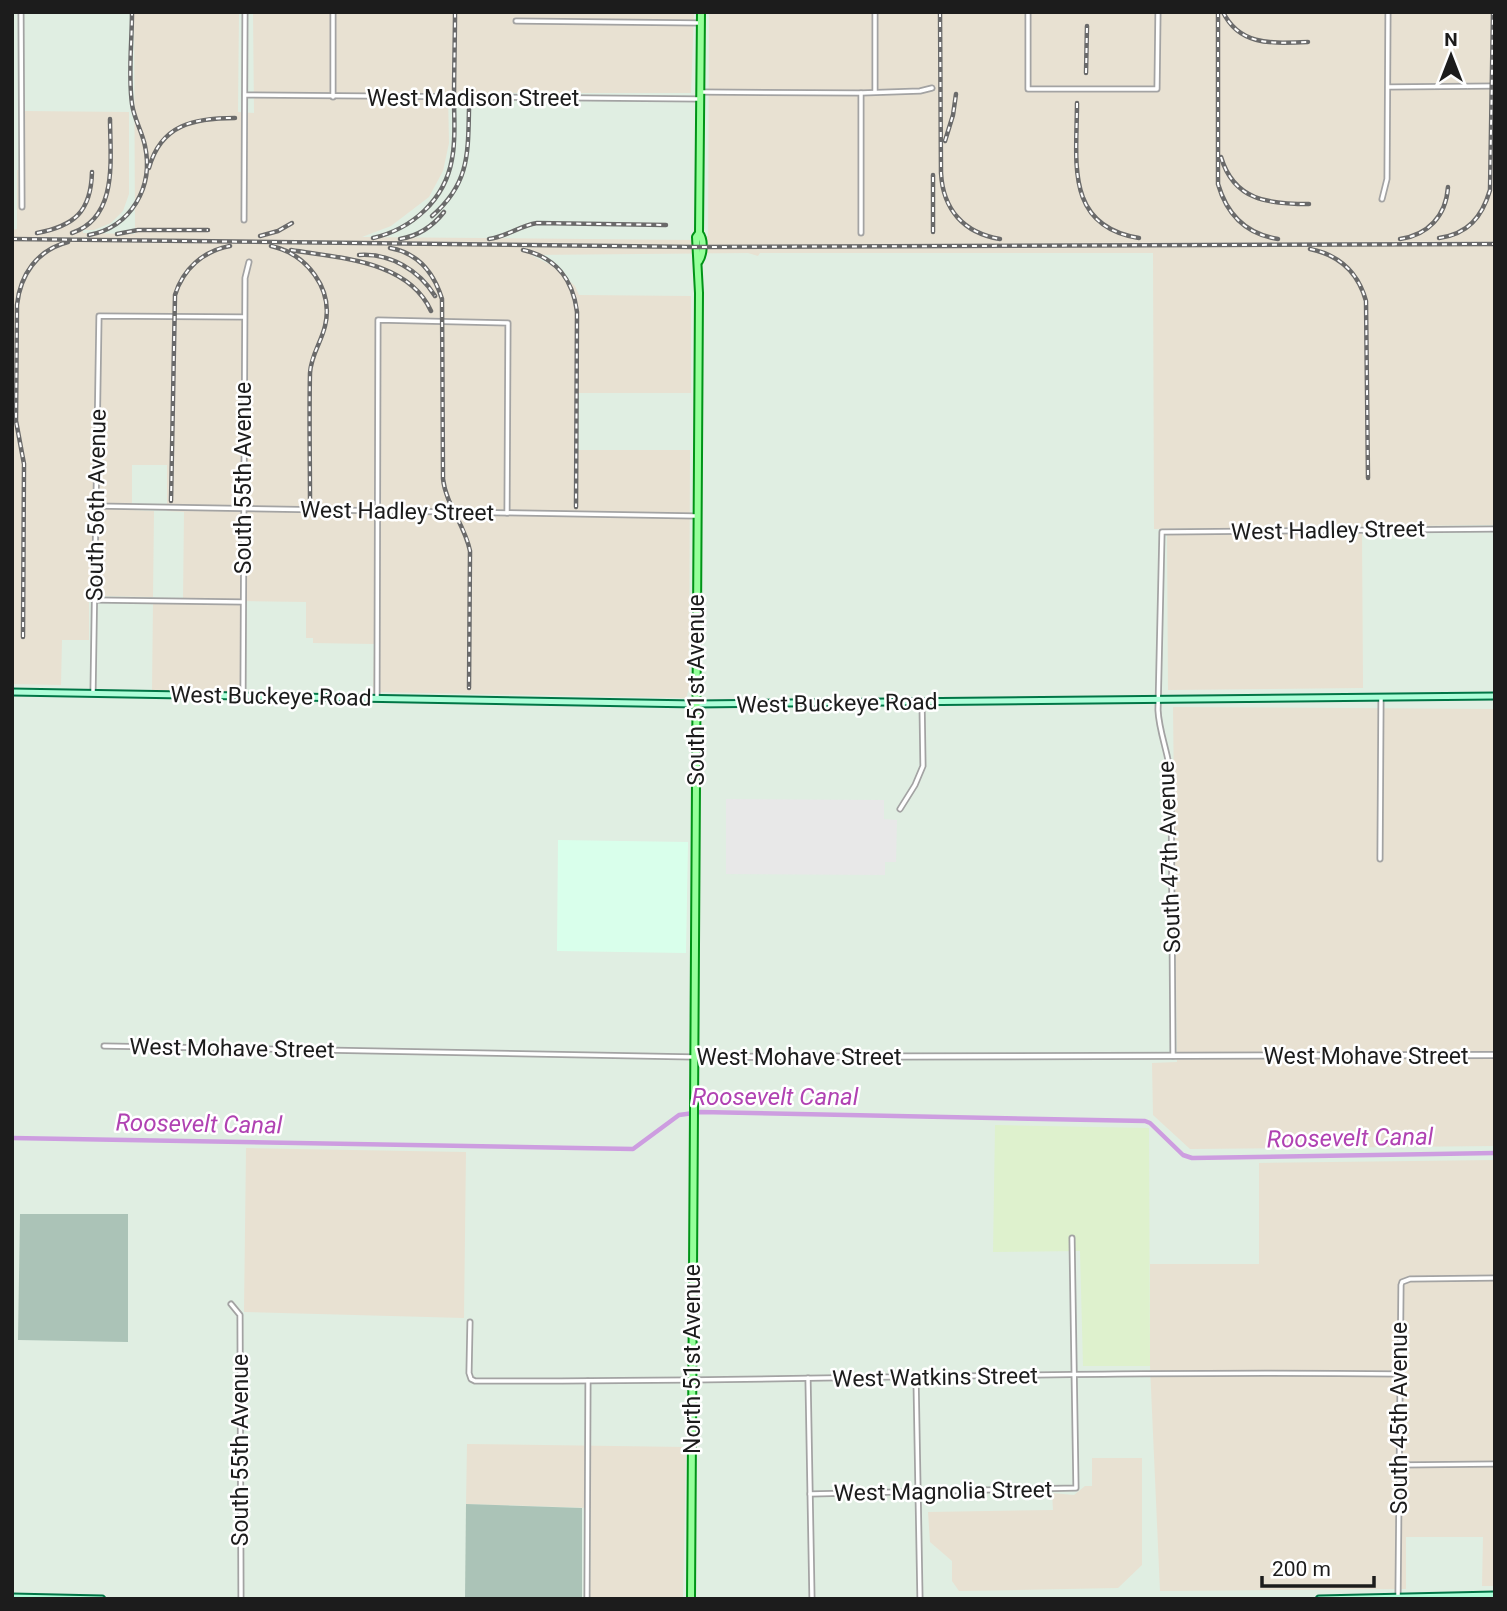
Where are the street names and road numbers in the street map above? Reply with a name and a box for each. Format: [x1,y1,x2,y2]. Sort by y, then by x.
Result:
street label: West Madison Street [367,85,579,112]
street label: South 55th Avenue [230,382,257,574]
street label: South 56th Avenue [81,409,112,601]
street label: West Hadley Street [300,496,494,527]
street label: West Hadley Street [1231,515,1425,546]
street label: South 51st Avenue [683,594,710,786]
street label: West Buckeye Road [170,681,372,712]
street label: West Buckeye Road [736,688,938,719]
street label: South 47th Avenue [1153,760,1186,954]
street label: West Mohave Street [129,1033,335,1064]
street label: West Mohave Street [1263,1043,1469,1070]
street label: West Mohave Street [696,1044,902,1071]
street label: North 51st Avenue [679,1264,706,1454]
street label: South 45th Avenue [1386,1322,1413,1514]
street label: South 55th Avenue [227,1354,254,1546]
street label: West Watkins Street [832,1362,1038,1393]
street label: West Magnolia Street [833,1476,1053,1507]

